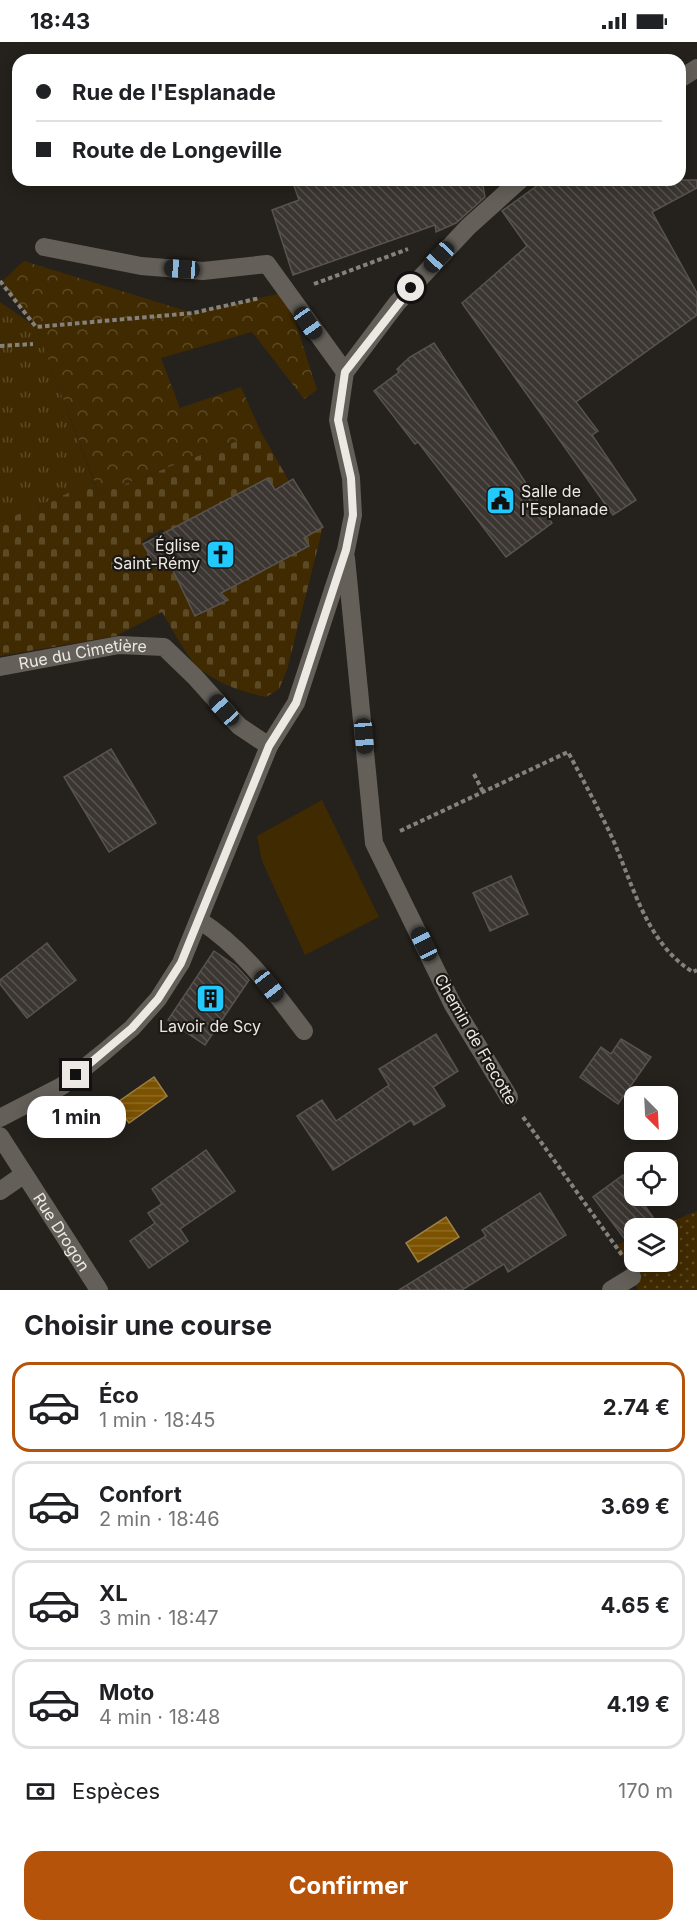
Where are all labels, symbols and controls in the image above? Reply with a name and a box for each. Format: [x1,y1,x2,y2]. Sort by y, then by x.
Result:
text: 18:43 [30,8,90,34]
text: Rue de l'Esplanade [72,79,276,105]
text: Route de Longeville [72,137,282,163]
car [420,238,458,276]
car [163,259,201,279]
route start [397,274,424,301]
car [290,303,326,343]
place label: Salle de l'Esplanade [521,481,608,519]
public building icon: Salle de l'Esplanade [484,484,516,516]
place label: Église Saint-Rémy [113,535,200,573]
church icon: Église Saint-Rémy [205,538,237,570]
street label: Rue du Cimetière [17,635,147,673]
car [205,691,243,729]
car [353,717,375,755]
car [408,924,440,964]
car [251,966,287,1006]
street label: Chemin de Frecotte [430,970,522,1108]
building icon: Lavoir de Scy [194,982,226,1014]
place label: Lavoir de Scy [159,1016,261,1036]
route end [62,1061,89,1088]
north arrow [624,1086,678,1140]
map controls [624,1086,678,1272]
callout: 1 min [26,1096,125,1138]
text: 1 min [52,1105,101,1129]
button: locate [624,1152,678,1206]
street label: Rue Drogon [29,1189,94,1275]
button: layers [624,1218,678,1272]
text: Choisir une course [24,1309,272,1342]
icon: car [27,1380,81,1434]
text: Éco [99,1382,139,1408]
text: 2.74 € [603,1394,670,1420]
text: 1 min · 18:45 [99,1408,215,1432]
icon: car [27,1479,81,1533]
text: Confort [99,1481,182,1507]
text: 3.69 € [601,1493,670,1519]
text: 2 min · 18:46 [99,1507,220,1531]
icon: car [27,1578,81,1632]
text: XL [99,1580,128,1606]
text: 4.65 € [601,1592,670,1618]
text: 3 min · 18:47 [99,1606,219,1630]
icon: car [27,1677,81,1731]
text: Moto [99,1679,154,1705]
text: 4.19 € [606,1691,670,1717]
text: 4 min · 18:48 [99,1705,220,1729]
icon: cash [24,1775,57,1808]
text: Espèces [72,1778,160,1804]
text: 170 m [618,1779,673,1803]
button: Confirmer [24,1851,673,1920]

